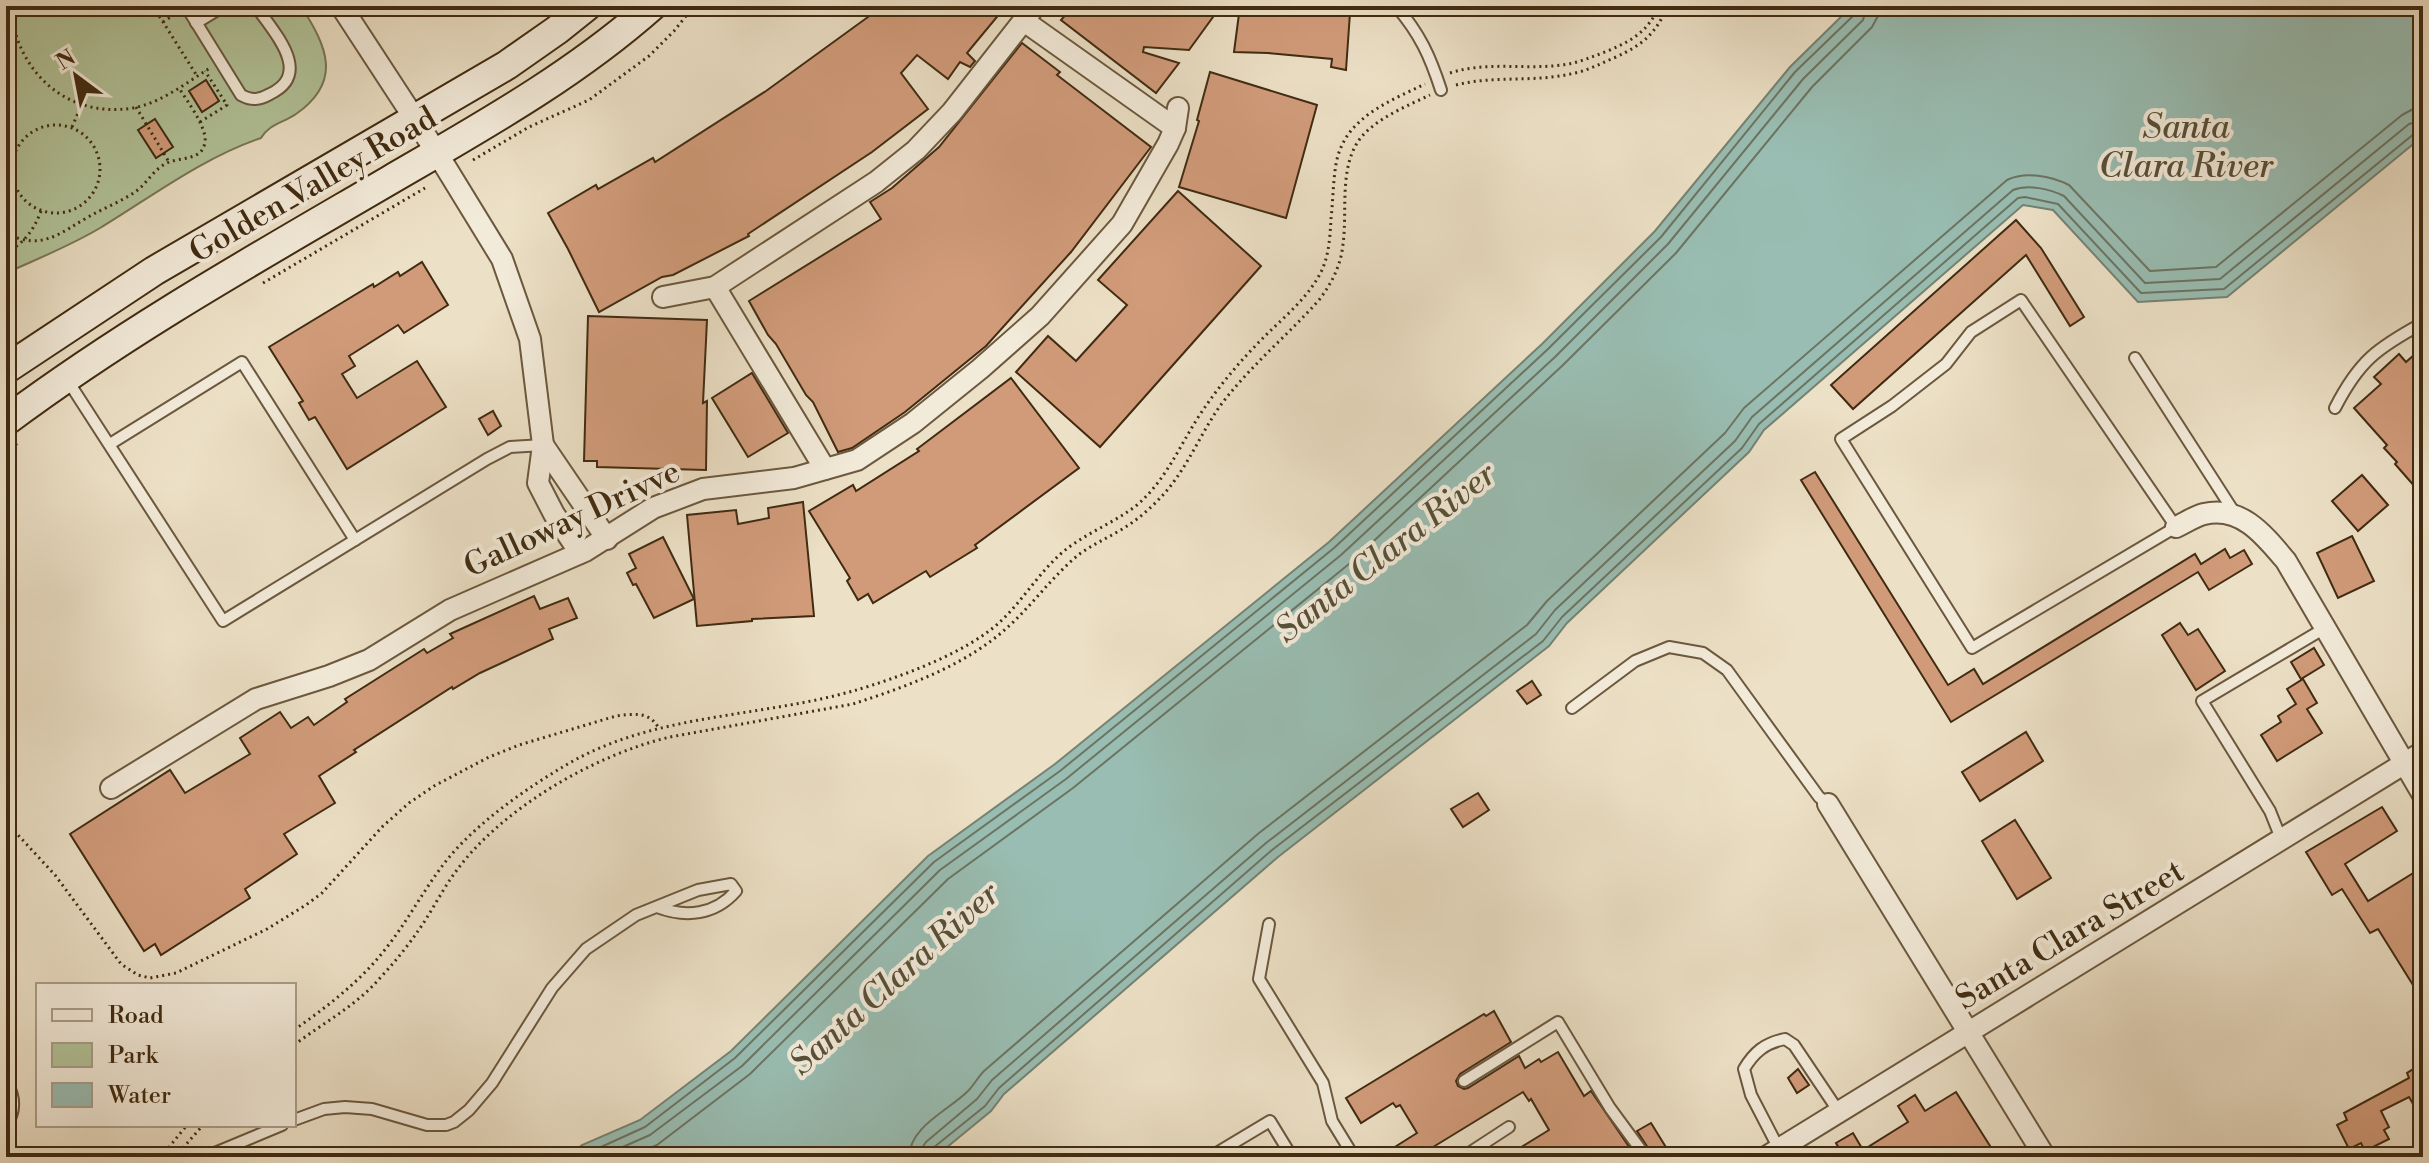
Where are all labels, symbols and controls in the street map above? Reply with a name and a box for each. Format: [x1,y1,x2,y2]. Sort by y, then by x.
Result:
north arrow [36,36,116,116]
text: N [52,44,81,76]
street label: Golden Valley Road [182,98,444,272]
water label: Santa Clara River [2099,107,2274,188]
street label: Galloway Drivve [458,451,686,587]
water label: Santa Clara River [1267,453,1505,652]
street label: Santa Clara Street [1949,851,2191,1019]
water label: Santa Clara River [781,873,1009,1085]
legend [36,983,296,1127]
text: Road [108,1001,164,1031]
text: Park [108,1041,159,1071]
text: Water [107,1081,171,1111]

